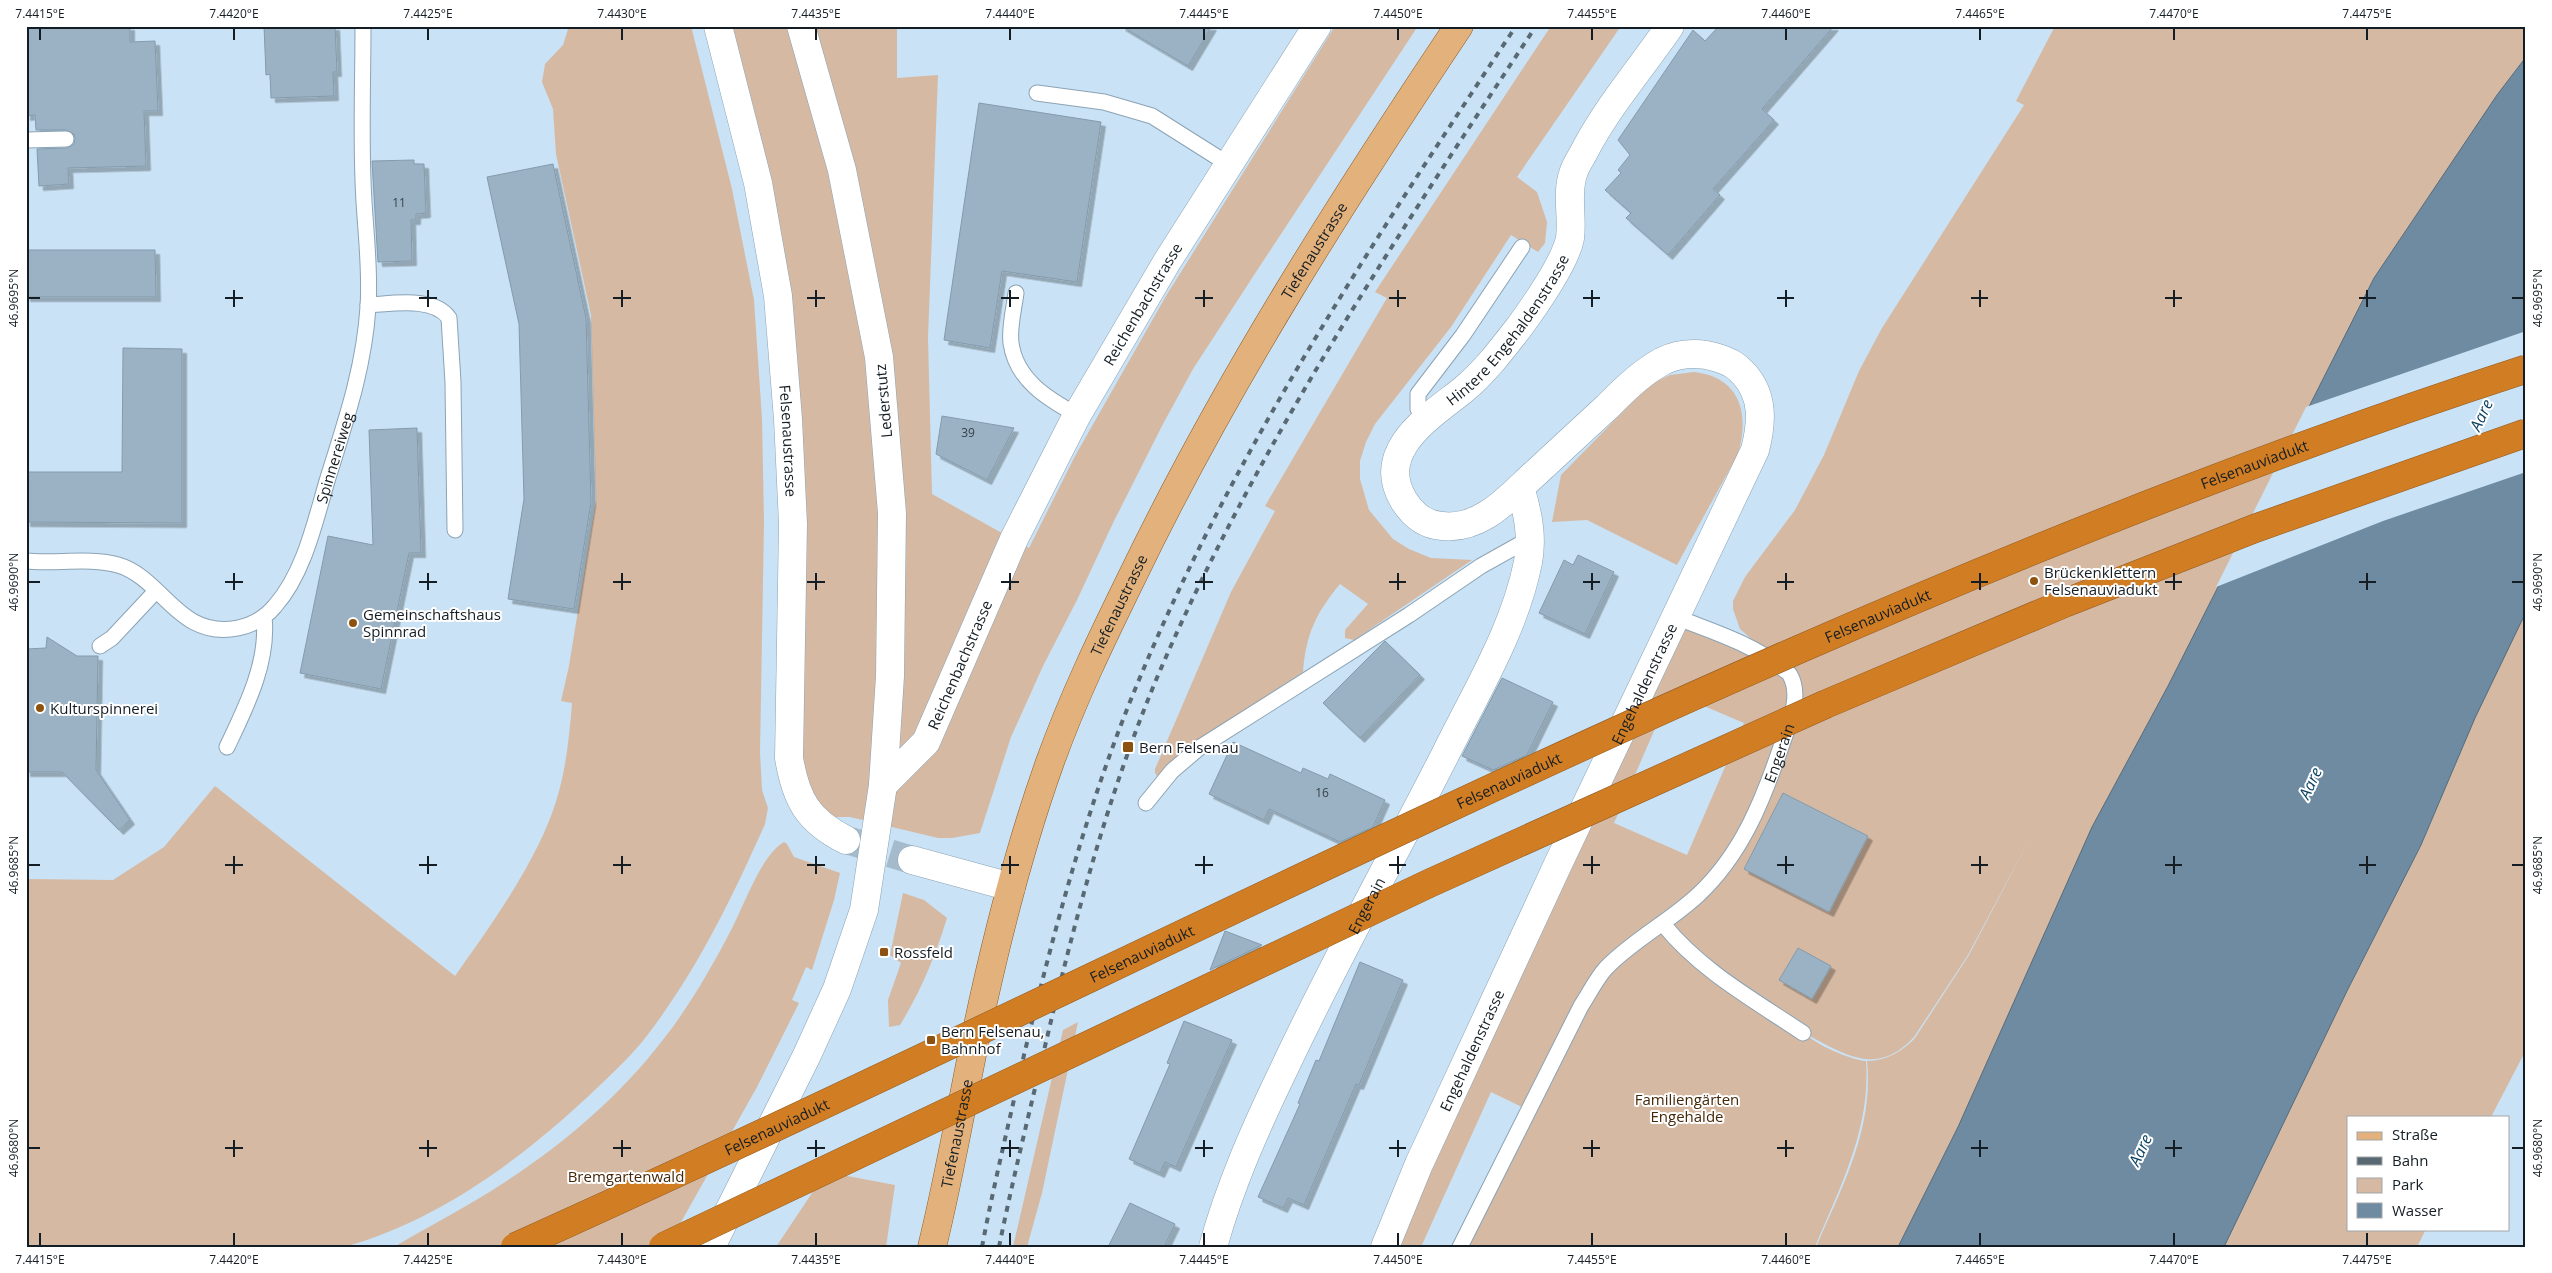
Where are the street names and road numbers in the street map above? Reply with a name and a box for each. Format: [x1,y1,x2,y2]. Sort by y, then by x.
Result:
street label: Tiefenaustrasse [1276,198,1351,303]
street label: Reichenbachstrasse [1098,239,1186,369]
street label: Hintere Engehaldenstrasse [1442,251,1573,410]
street label: Lederstutz [870,363,896,439]
street label: Felsenaustrasse [775,384,802,497]
street label: Spinnereiweg [311,410,358,506]
street label: Felsenauviadukt [2198,435,2311,493]
street label: Tiefenaustrasse [1086,551,1152,659]
street label: Felsenauviadukt [1821,584,1934,647]
street label: Reichenbachstrasse [923,597,996,733]
street label: Engehaldenstrasse [1606,620,1681,748]
street label: Engerain [1759,721,1799,785]
street label: Felsenauviadukt [1453,747,1565,813]
street label: Engerain [1343,874,1389,937]
street label: Felsenauviadukt [1086,920,1197,987]
street label: Engehaldenstrasse [1435,986,1509,1114]
street label: Tiefenaustrasse [936,1078,977,1190]
street label: Felsenauviadukt [721,1093,832,1160]

